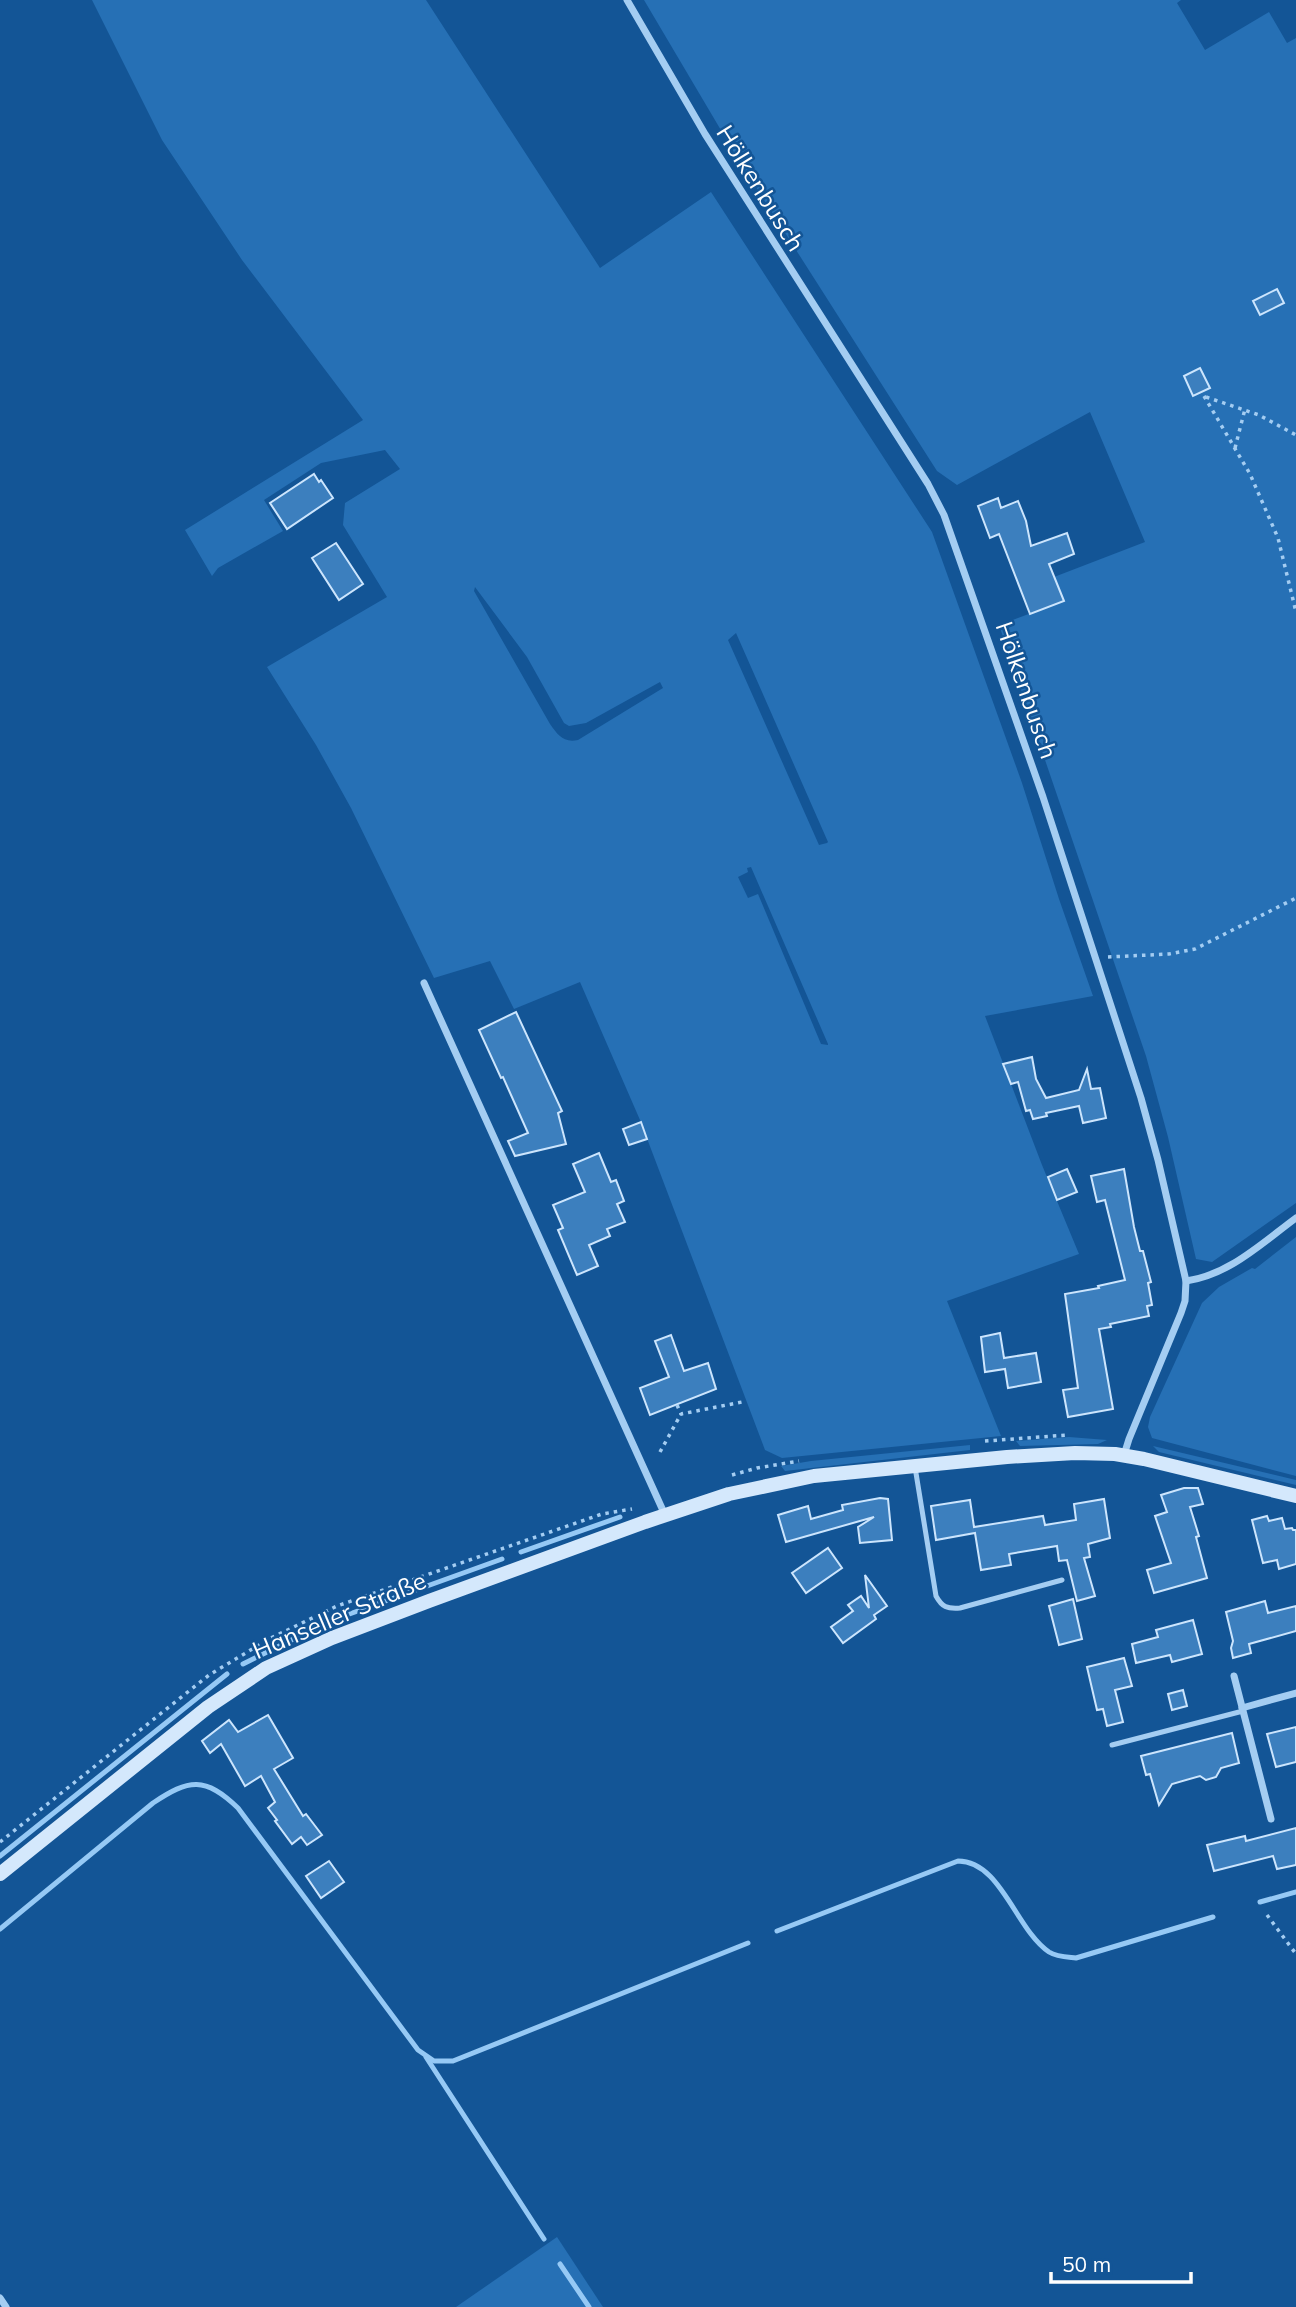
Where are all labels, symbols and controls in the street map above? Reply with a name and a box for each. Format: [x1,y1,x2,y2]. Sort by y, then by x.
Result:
street label: Hölkenbusch [710,119,812,257]
street label: Hölkenbusch [990,617,1064,763]
street label: Hanseller Straße [248,1565,430,1665]
scale bar [1051,2240,1191,2284]
text: 50 m [1062,2251,1111,2277]

